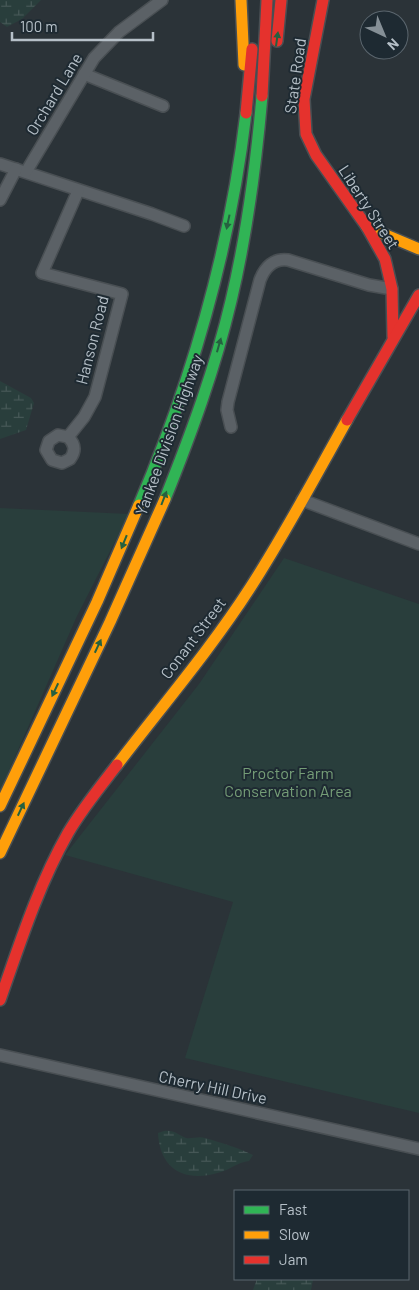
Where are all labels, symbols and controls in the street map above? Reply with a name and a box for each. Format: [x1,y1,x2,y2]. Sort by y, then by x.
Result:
scale bar [12,10,154,42]
north arrow [359,10,409,60]
text: 100 m [20,17,58,35]
one-way arrow [273,30,281,46]
text: N [384,35,403,54]
street label: State Road [280,37,309,115]
street label: Orchard Lane [22,49,86,138]
street label: Liberty Street [335,161,404,252]
one-way arrow [224,214,232,229]
street label: Hanson Road [71,293,112,386]
one-way arrow [216,337,224,352]
street label: Yankee Division Highway [131,351,207,518]
one-way arrow [161,491,169,505]
one-way arrow [119,535,127,549]
street label: Conant Street [156,593,229,682]
one-way arrow [95,639,103,653]
one-way arrow [51,682,60,697]
park label: Proctor Farm Conservation Area [224,763,352,800]
one-way arrow [17,802,25,816]
street label: Cherry Hill Drive [157,1066,269,1107]
legend [234,1190,409,1280]
text: Fast [279,1200,307,1218]
text: Slow [279,1225,310,1243]
text: Jam [279,1250,308,1268]

